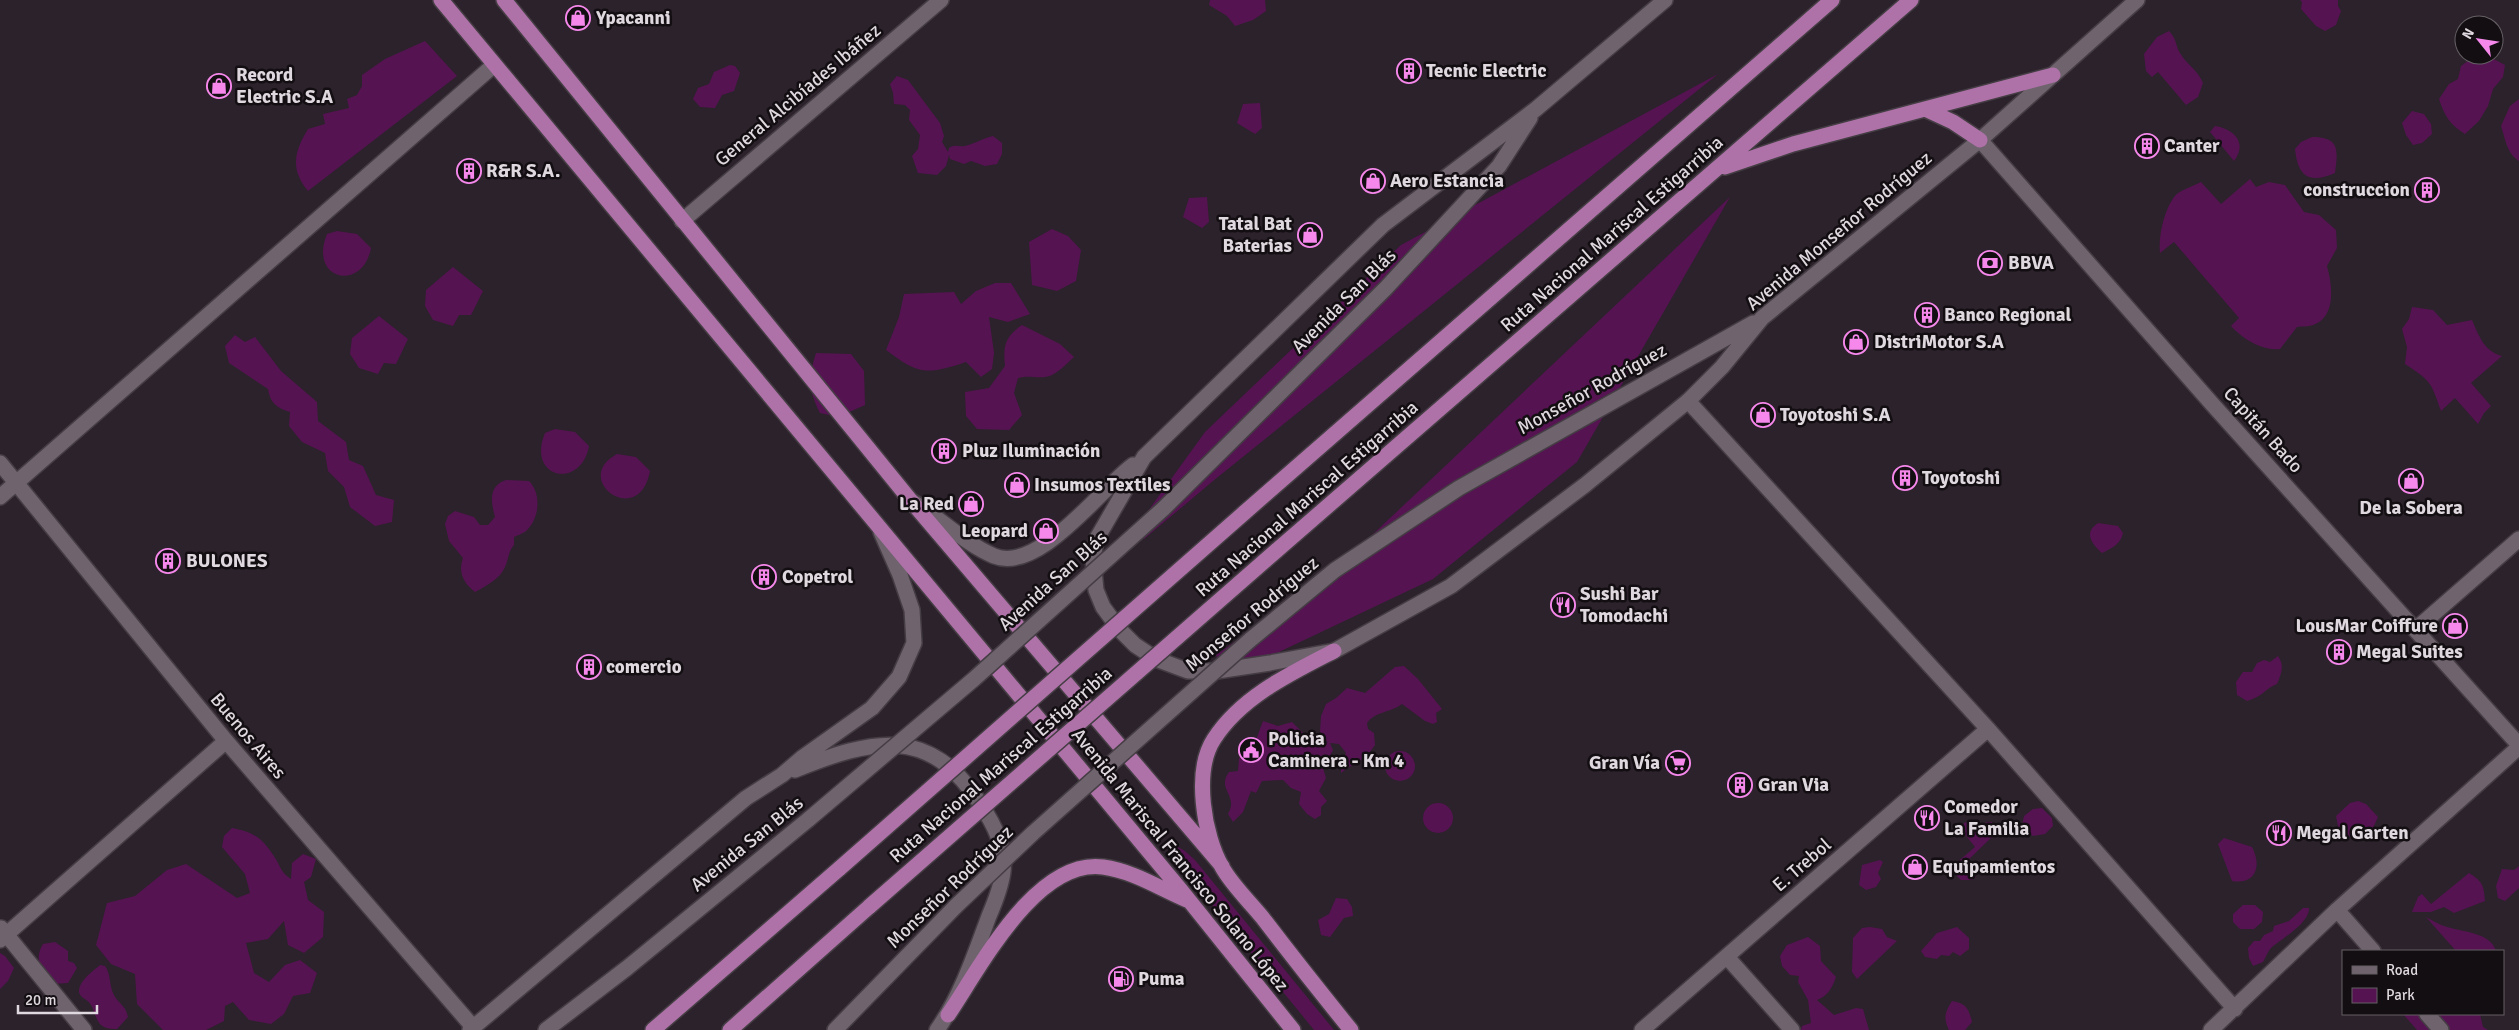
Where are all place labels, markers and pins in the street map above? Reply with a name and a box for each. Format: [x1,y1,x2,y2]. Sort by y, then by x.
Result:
shop icon: Ypacanni [565,5,591,31]
place label: Ypacanni [595,6,671,30]
building icon: Tecnic Electric [1396,58,1422,84]
place label: Tecnic Electric [1426,59,1547,83]
place label: Record Electric S.A [236,63,333,109]
shop icon: Record Electric S.A [206,73,232,99]
building icon: Canter [2134,133,2160,159]
place label: Canter [2164,134,2220,158]
building icon: R&R S.A. [456,158,482,184]
place label: R&R S.A. [486,159,561,183]
shop icon: Aero Estancia [1360,168,1386,194]
place label: Aero Estancia [1390,169,1504,193]
building icon: construccion [2414,177,2440,203]
place label: construccion [2303,178,2410,202]
place label: Tatal Bat Baterias [1219,212,1292,258]
shop icon: Tatal Bat Baterias [1297,222,1323,248]
bank icon: BBVA [1977,250,2003,276]
place label: BBVA [2008,251,2054,275]
building icon: Banco Regional [1914,302,1940,328]
place label: Banco Regional [1944,303,2072,327]
shop icon: DistriMotor S.A [1843,329,1869,355]
place label: DistriMotor S.A [1874,330,2004,354]
shop icon: Toyotoshi S.A [1750,402,1776,428]
place label: Toyotoshi S.A [1780,403,1891,427]
building icon: Pluz Iluminación [931,438,957,464]
place label: Pluz Iluminación [962,439,1100,463]
building icon: Toyotoshi [1892,465,1918,491]
place label: Toyotoshi [1922,466,2000,490]
shop icon: De la Sobera [2398,468,2424,494]
shop icon: Insumos Textiles [1004,472,1030,498]
place label: Insumos Textiles [1034,473,1171,497]
shop icon: La Red [958,491,984,517]
place label: La Red [899,492,954,516]
place label: De la Sobera [2359,496,2463,520]
shop icon: Leopard [1033,518,1059,544]
place label: Leopard [961,519,1028,543]
building icon: BULONES [155,548,181,574]
place label: BULONES [186,549,268,573]
building icon: Copetrol [751,564,777,590]
place label: Copetrol [782,565,853,589]
place label: Sushi Bar Tomodachi [1580,582,1668,628]
restaurant icon: Sushi Bar Tomodachi [1550,592,1576,618]
shop icon: LousMar Coiffure [2442,613,2468,639]
place label: LousMar Coiffure [2295,614,2438,638]
building icon: Megal Suites [2326,639,2352,665]
place label: Megal Suites [2356,640,2463,664]
building icon: comercio [576,654,602,680]
place label: comercio [606,655,682,679]
place label: Policia Caminera - Km 4 [1268,727,1404,773]
public building icon: Policia Caminera - Km 4 [1238,737,1264,763]
supermarket icon: Gran Vía [1665,750,1691,776]
place label: Gran Vía [1589,751,1660,775]
building icon: Gran Via [1727,772,1753,798]
place label: Gran Via [1758,773,1829,797]
place label: Comedor La Familia [1944,795,2029,841]
restaurant icon: Comedor La Familia [1914,805,1940,831]
restaurant icon: Megal Garten [2266,820,2292,846]
place label: Megal Garten [2296,821,2409,845]
shop icon: Equipamientos [1902,854,1928,880]
place label: Equipamientos [1932,855,2055,879]
fuel station icon: Puma [1108,966,1134,992]
place label: Puma [1138,967,1185,991]

